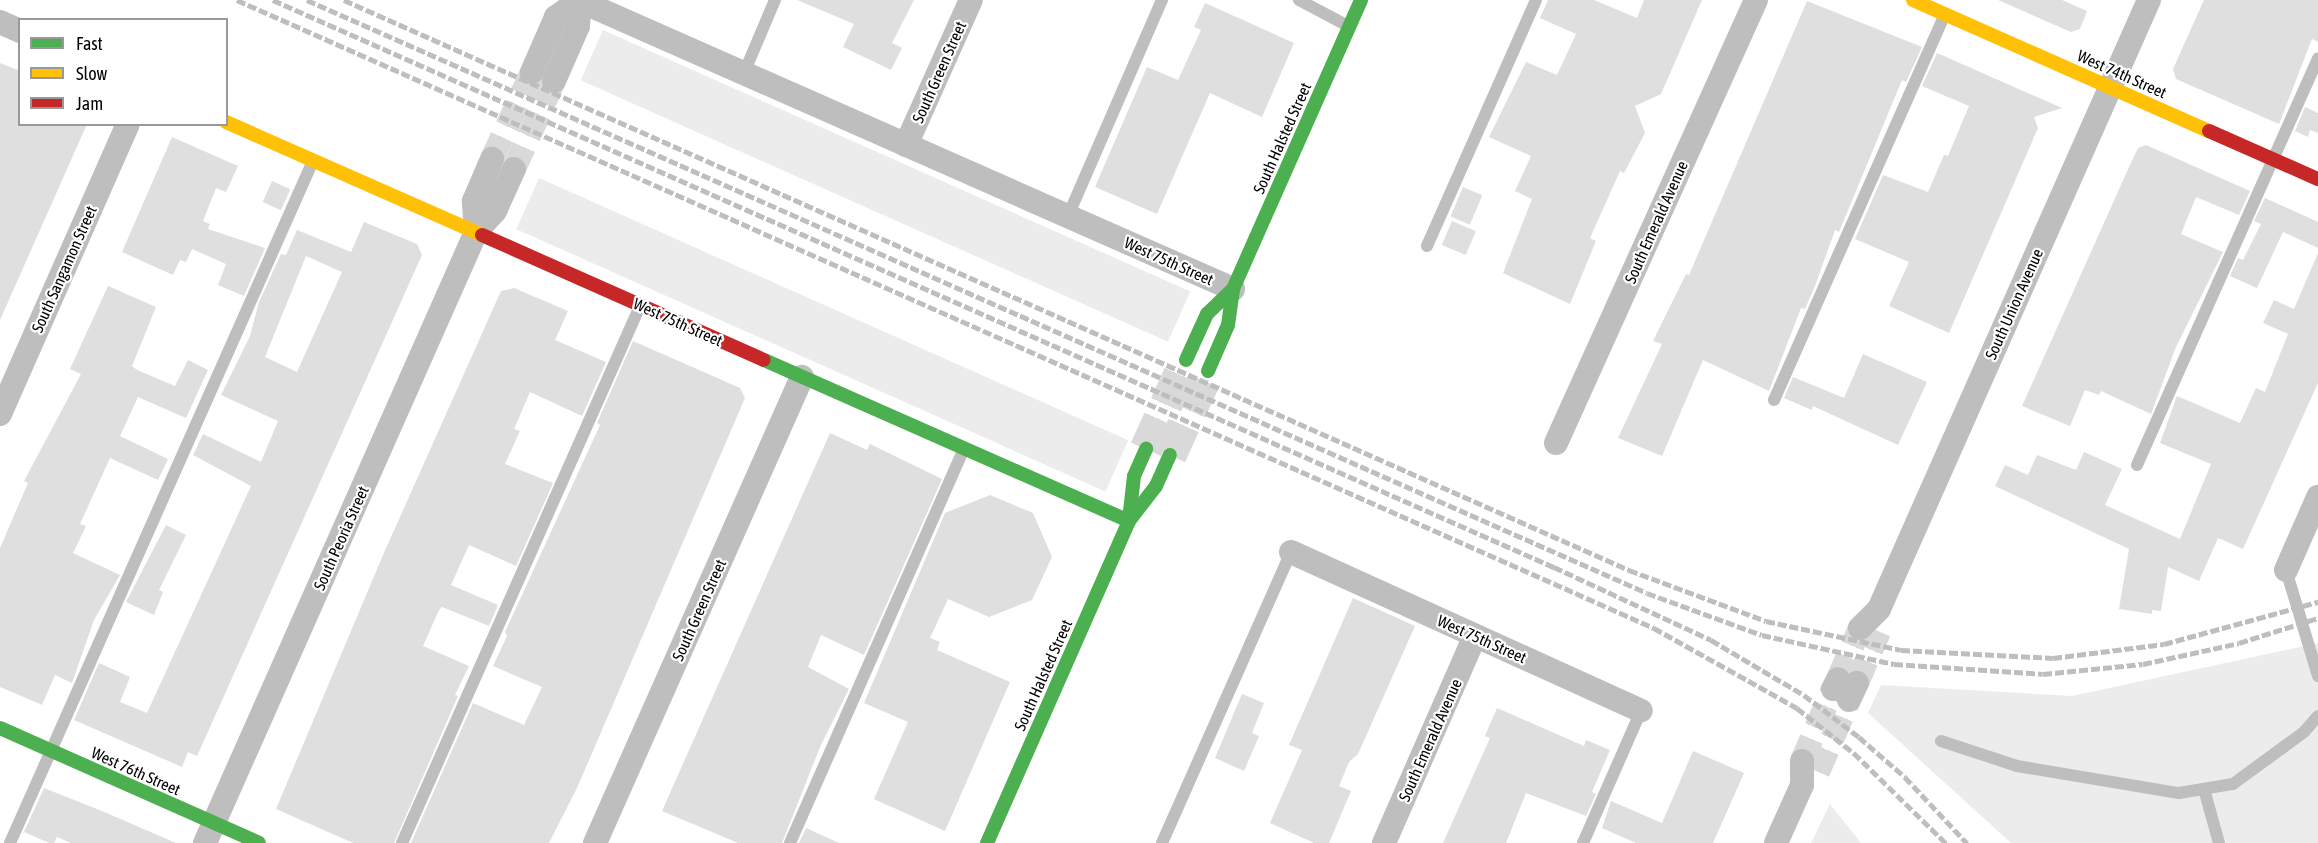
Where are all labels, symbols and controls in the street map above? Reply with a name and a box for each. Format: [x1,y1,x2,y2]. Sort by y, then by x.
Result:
legend [18,18,228,126]
street label: South Green Street [908,18,970,126]
text: Fast [76,33,103,54]
street label: West 74th Street [2074,46,2170,102]
text: Slow [76,63,107,84]
street label: South Halsted Street [1249,79,1315,197]
text: Jam [76,93,103,114]
street label: South Emerald Avenue [1620,158,1692,286]
street label: South Sangamon Street [27,203,101,335]
street label: West 75th Street [1121,233,1217,289]
street label: South Union Avenue [1981,246,2047,362]
street label: West 75th Street [630,294,726,350]
street label: South Peoria Street [309,483,373,593]
street label: South Green Street [668,556,730,664]
street label: West 75th Street [1434,611,1530,667]
street label: South Halsted Street [1010,616,1076,734]
street label: South Emerald Avenue [1394,676,1466,804]
street label: West 76th Street [88,743,184,799]

